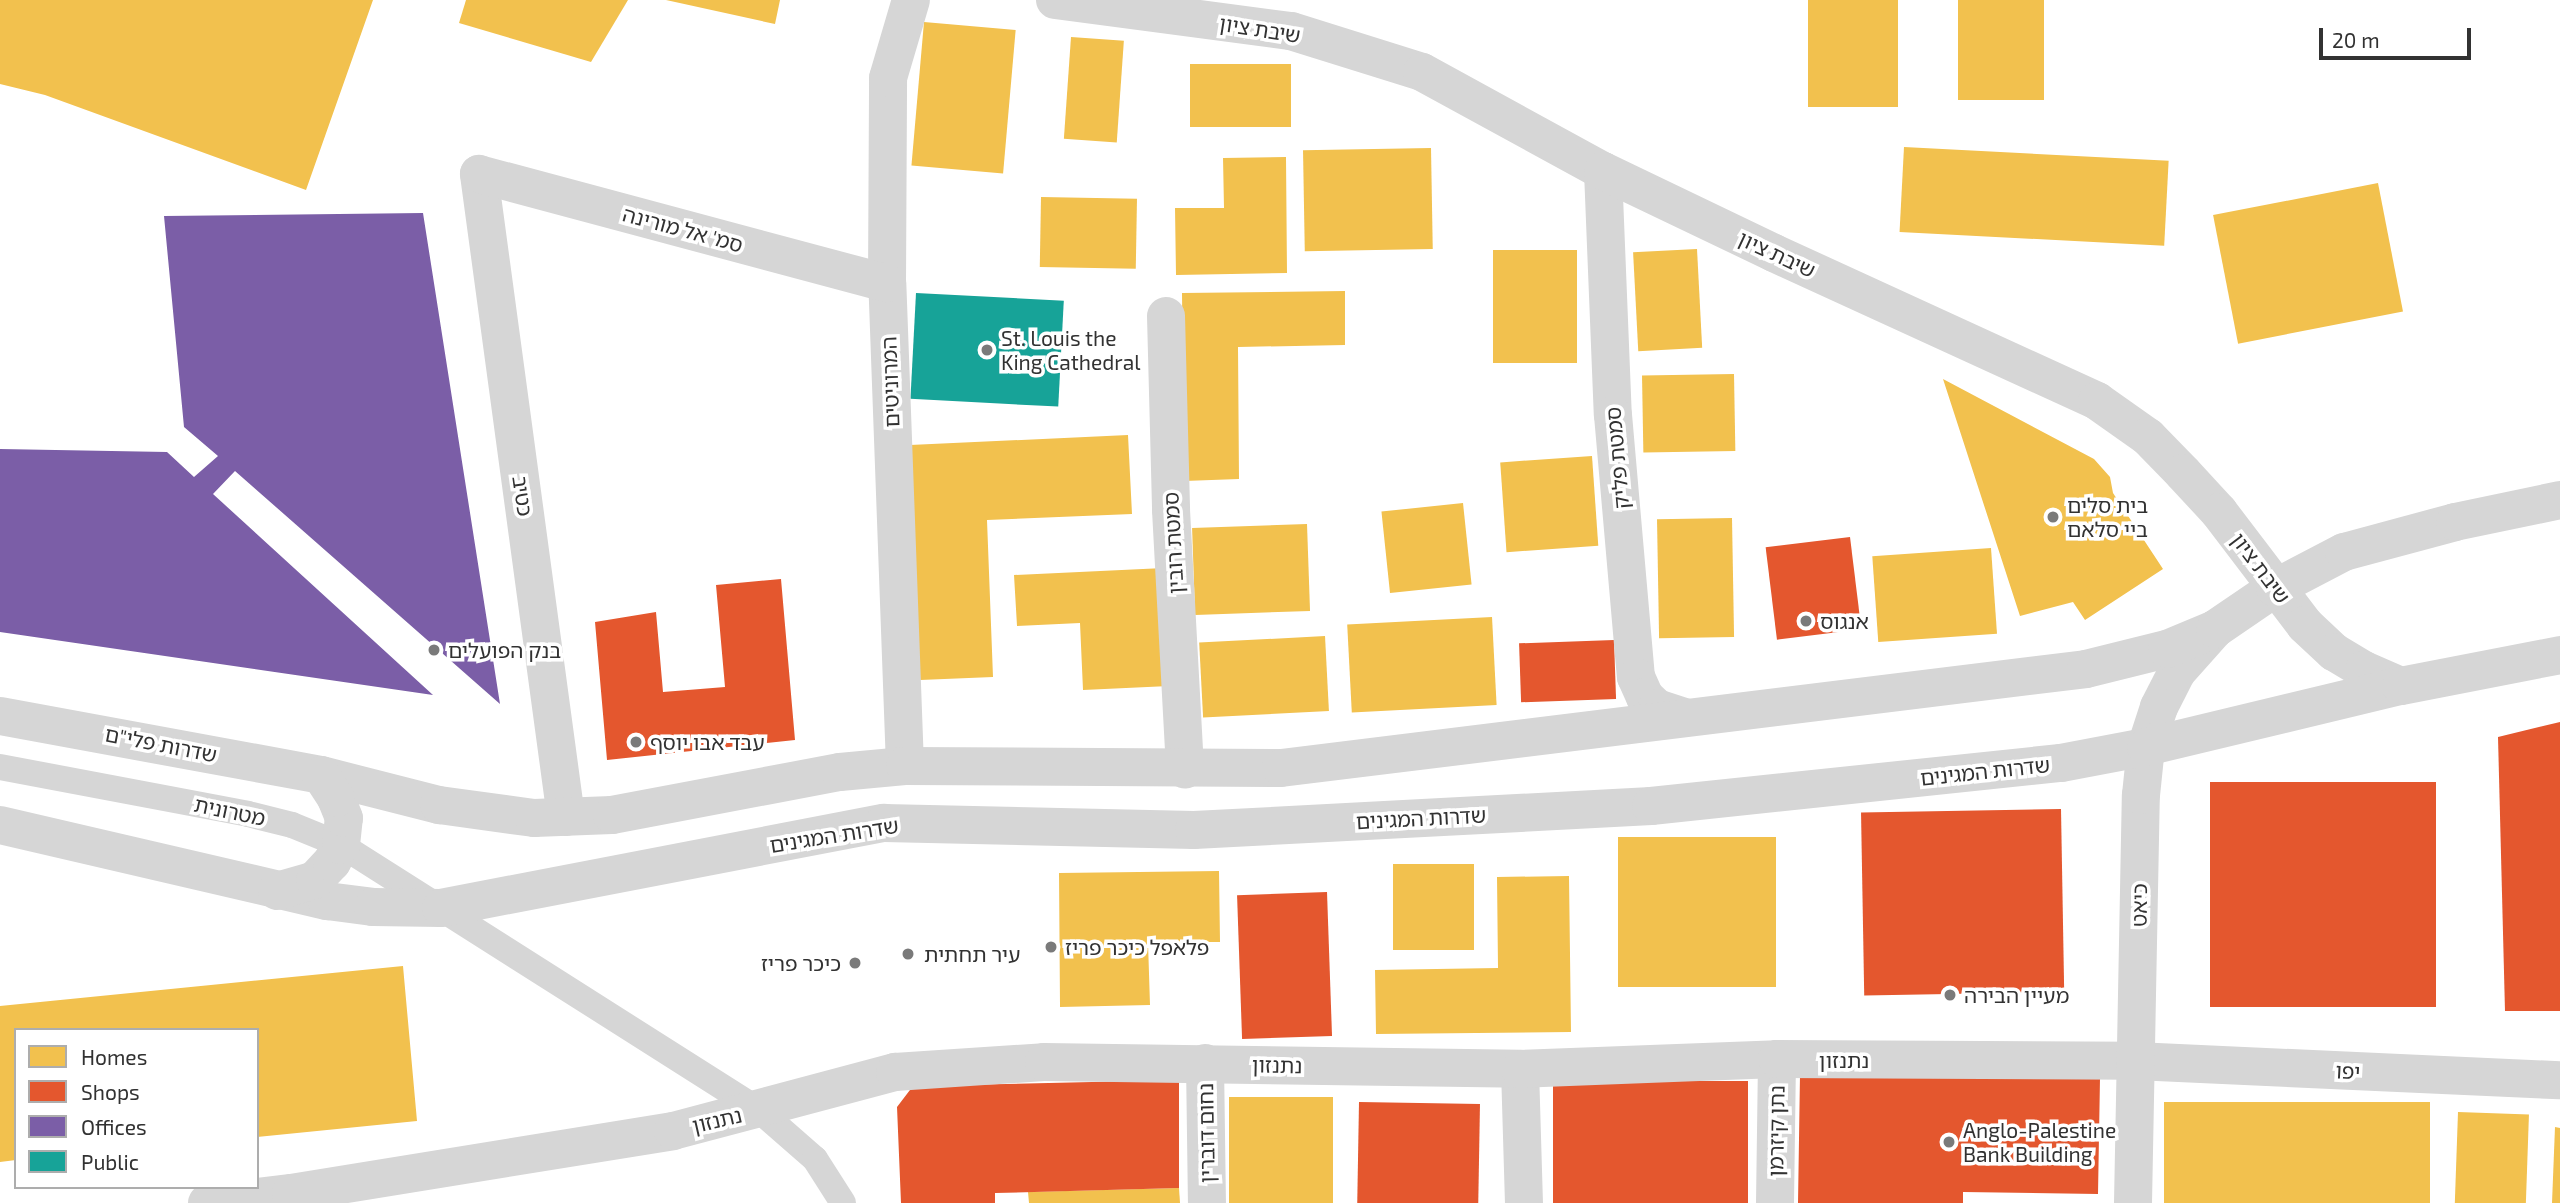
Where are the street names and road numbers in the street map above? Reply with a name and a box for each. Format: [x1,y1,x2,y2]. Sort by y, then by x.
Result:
street label: שיבת ציון [1218,10,1302,48]
street label: סמ' אל מורינה [620,201,746,257]
street label: שיבת ציון [1735,225,1819,283]
street label: המרוניטים [876,336,904,428]
street label: סמטת פליק [1600,406,1634,510]
street label: כטיב [508,474,538,518]
street label: סמטת רובין [1158,491,1188,595]
street label: שיבת ציון [2226,528,2296,608]
street label: שדרות פלי"ם [103,721,219,767]
street label: שדרות המגינים [1919,752,2051,790]
street label: מטרונית [192,791,268,831]
street label: שדרות המגינים [1355,802,1487,834]
street label: שדרות המגינים [768,812,900,858]
street label: כיאט [2126,883,2152,927]
street label: נתנזון [1819,1047,1869,1073]
street label: נתנזון [1252,1052,1302,1078]
street label: יפו [2335,1058,2361,1084]
street label: נחום דוברין [1193,1083,1219,1183]
street label: נתן קיזרמן [1763,1085,1789,1177]
street label: נתנזון [690,1102,744,1138]

